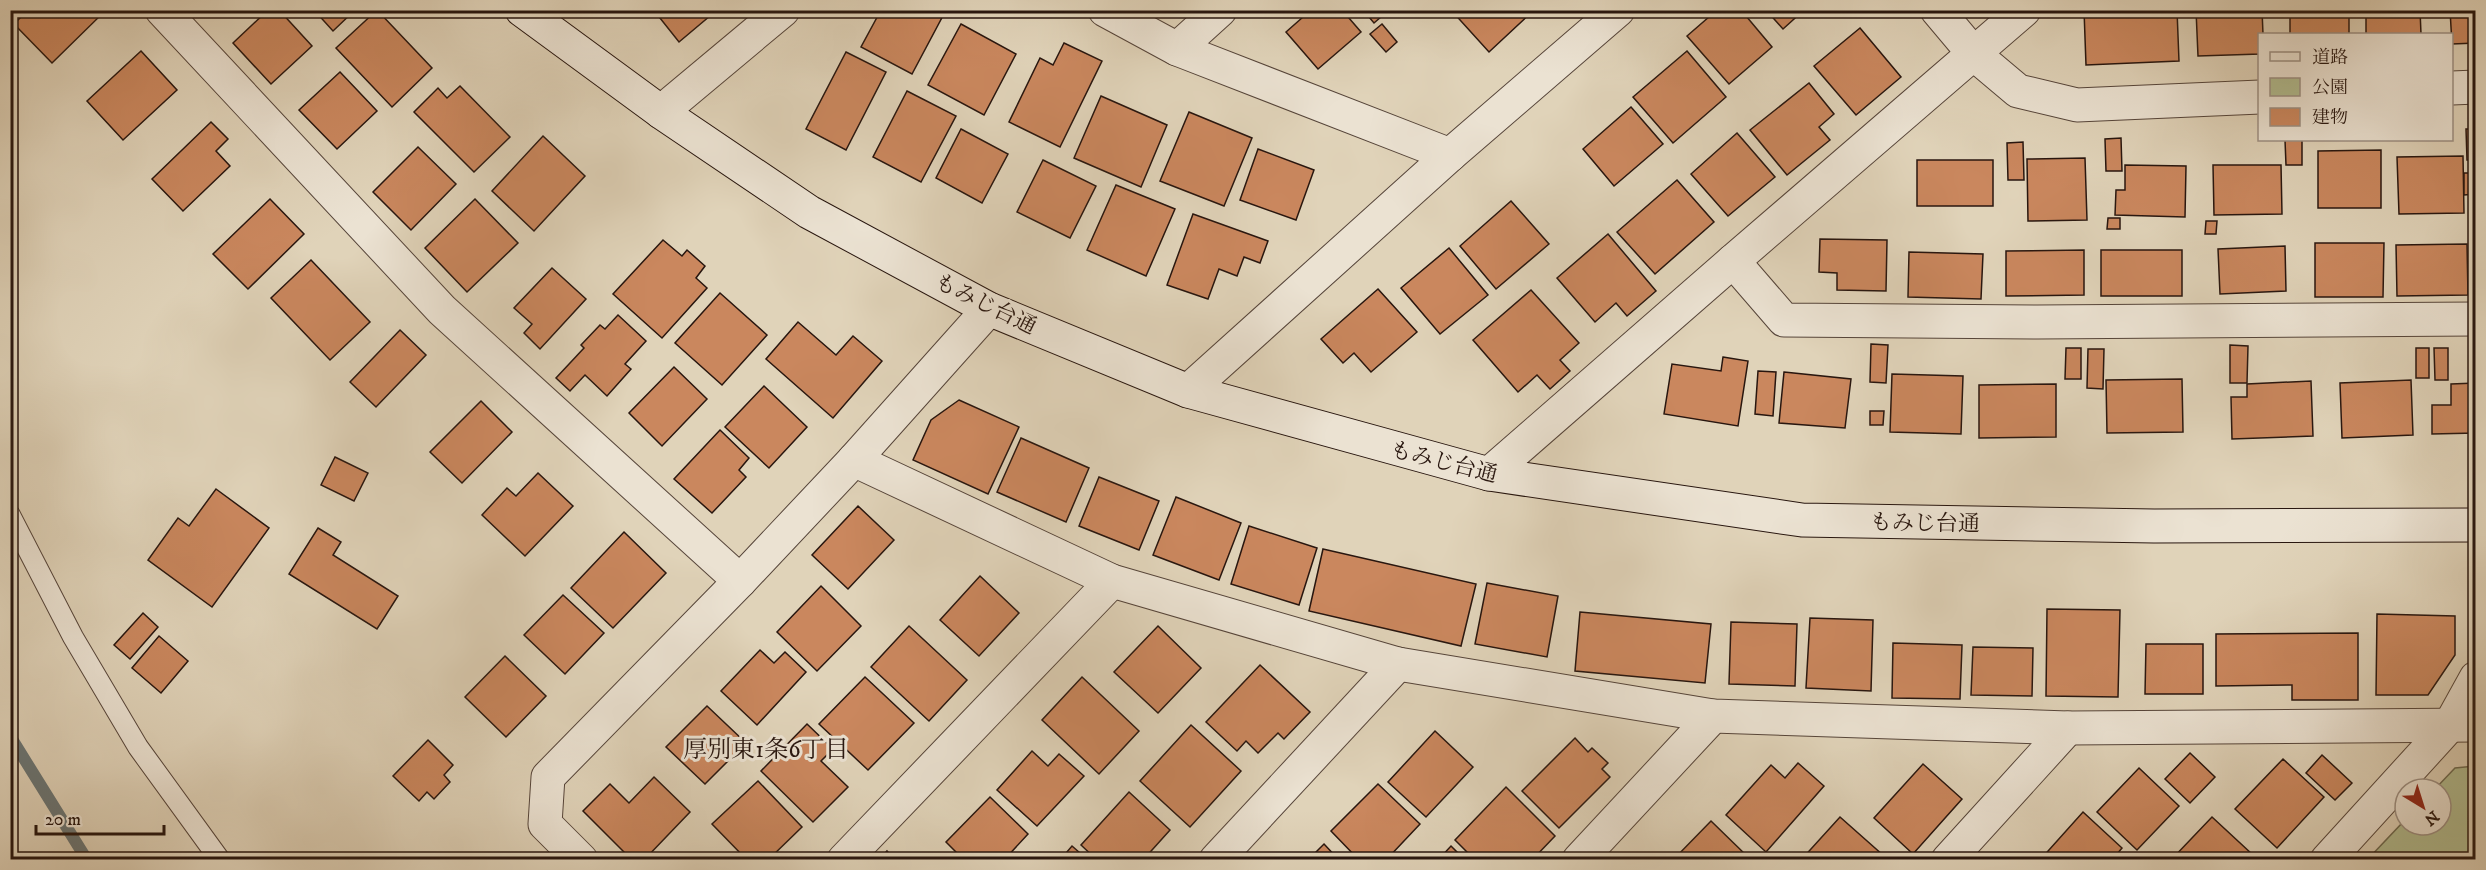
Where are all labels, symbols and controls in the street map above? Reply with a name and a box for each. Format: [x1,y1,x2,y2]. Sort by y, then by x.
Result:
legend [2258,33,2453,141]
text: 道路 [2312,47,2348,69]
text: 公園 [2312,77,2348,99]
text: 建物 [2312,107,2348,129]
street label: もみじ台通 [930,268,1041,341]
street label: もみじ台通 [1387,436,1500,489]
street label: もみじ台通 [1870,509,1980,538]
district label: 厚別東1条6丁目 [683,735,849,765]
north arrow [2393,777,2453,837]
scale bar [36,798,164,836]
text: N [2420,806,2443,830]
text: 20 m [45,809,81,831]

